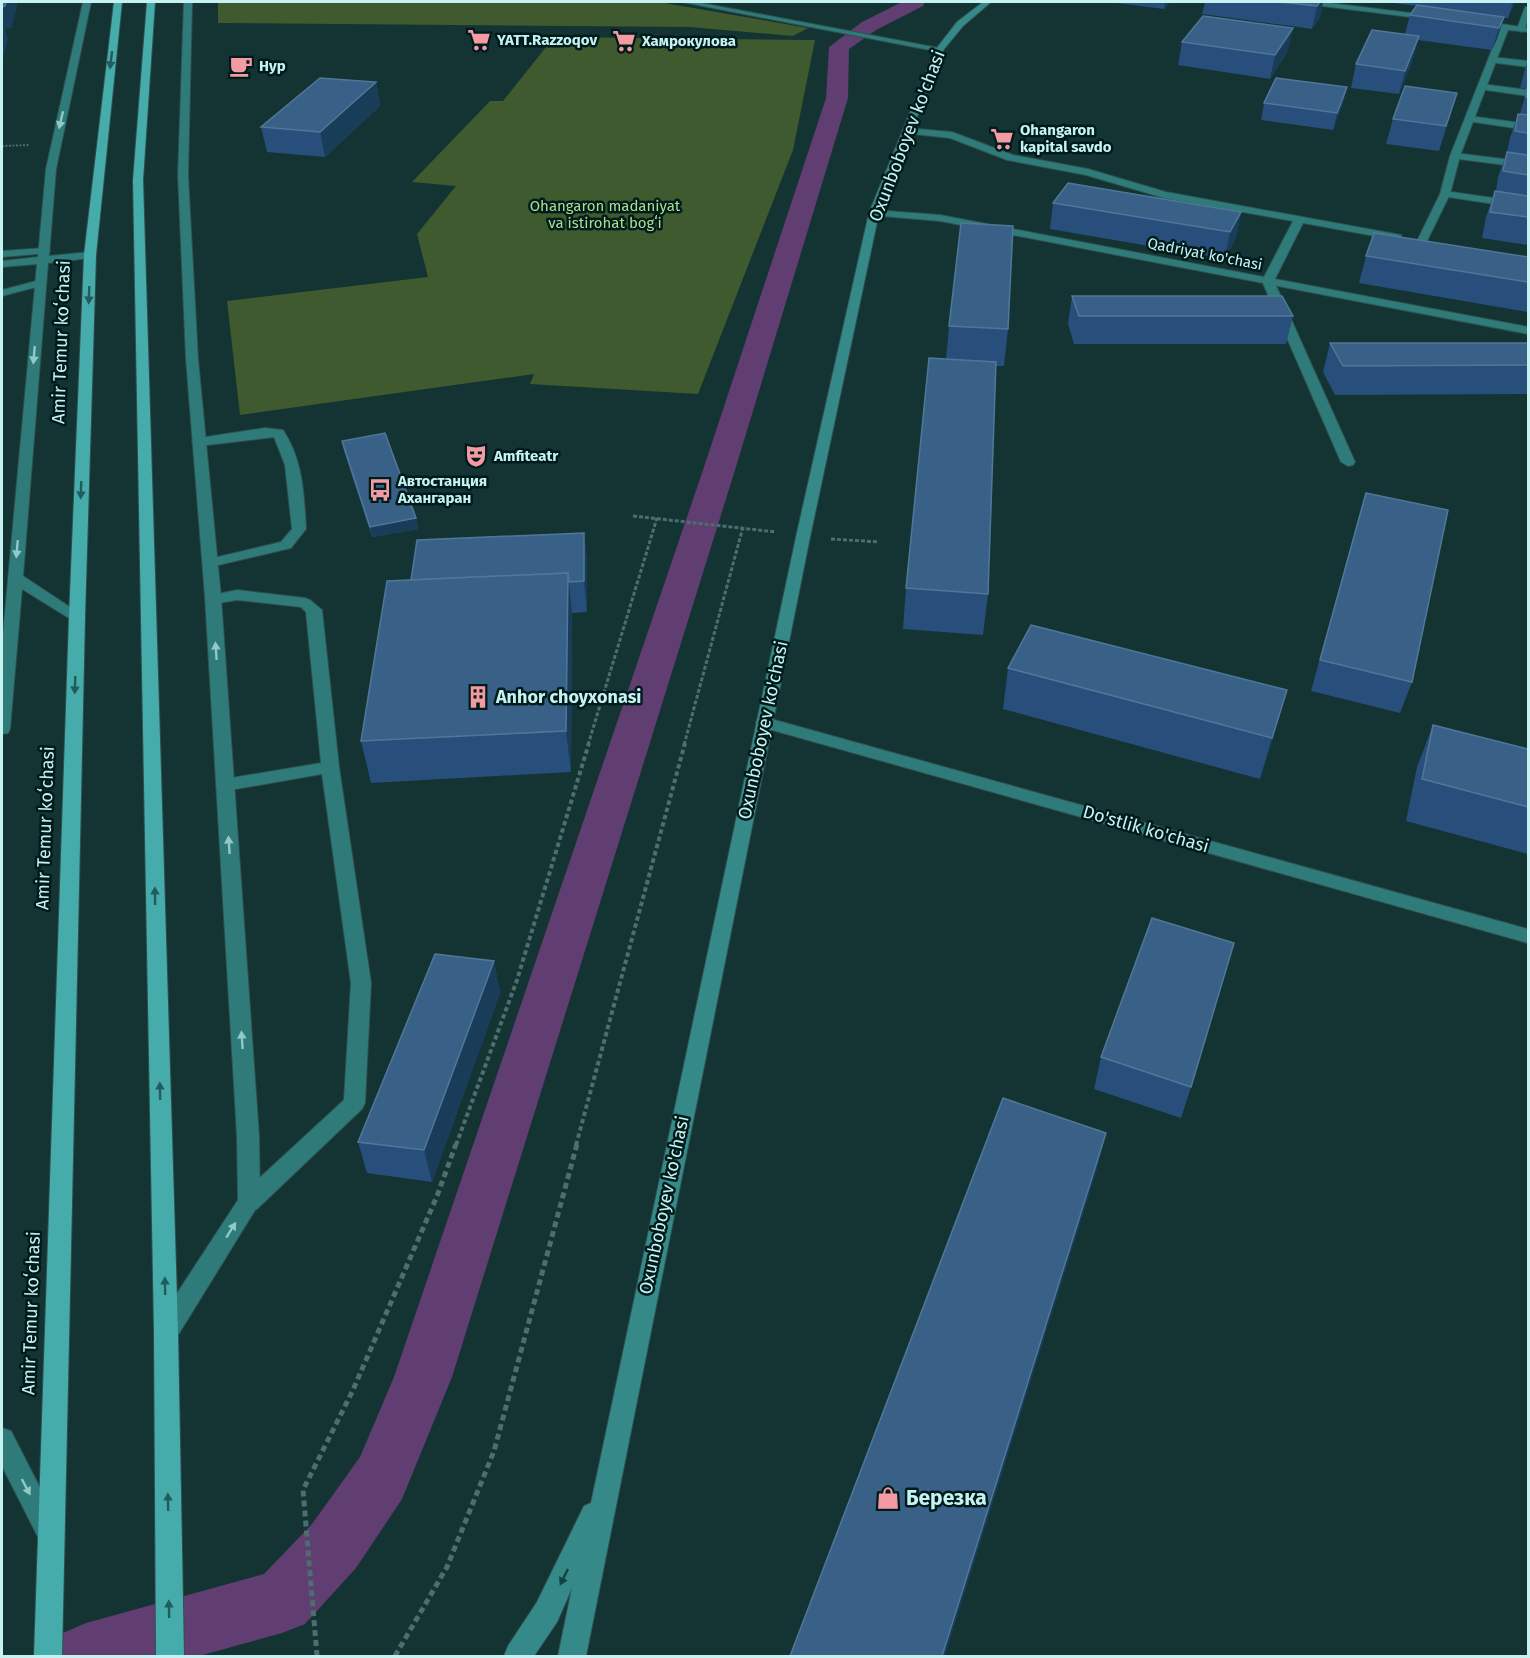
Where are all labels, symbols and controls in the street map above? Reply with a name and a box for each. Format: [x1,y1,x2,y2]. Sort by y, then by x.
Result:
supermarket icon: YATT.Razzoqov [466,27,492,53]
supermarket icon: Хамрокулова [611,28,637,54]
place label: YATT.Razzoqov [496,31,597,49]
place label: Хамрокулова [641,32,736,50]
street label: Oxunboboyev ko'chasi [864,47,950,225]
one-way arrow [107,50,116,69]
cafe icon: Нур [228,53,254,79]
place label: Нур [259,57,286,75]
one-way arrow [55,111,65,129]
place label: Ohangaron kapital savdo [1020,121,1112,156]
supermarket icon: Ohangaron kapital savdo [989,126,1015,152]
park label: Ohangaron madaniyat va istirohat bogʻi [530,197,681,232]
street label: Qadriyat ko'chasi [1146,234,1264,274]
street label: Amir Temur koʻchasi [47,260,75,424]
one-way arrow [84,286,93,305]
one-way arrow [29,346,39,365]
theatre icon: Amfiteatr [463,443,489,469]
place label: Amfiteatr [493,447,559,465]
place label: Автостанция Ахангаран [397,472,487,507]
bus stop icon: Автостанция Ахангаран [367,477,393,503]
one-way arrow [77,481,86,500]
one-way arrow [12,540,22,559]
street label: Oxunboboyev ko'chasi [733,639,793,821]
one-way arrow [211,641,221,660]
one-way arrow [70,676,79,695]
building icon: Anhor choyxonasi [465,684,491,710]
place label: Anhor choyxonasi [495,686,641,708]
street label: Amir Temur koʻchasi [31,746,59,910]
street label: Do'stlik ko'chasi [1080,800,1212,858]
one-way arrow [224,836,233,855]
one-way arrow [151,887,160,906]
one-way arrow [237,1030,246,1049]
one-way arrow [155,1082,165,1101]
street label: Oxunboboyev ko'chasi [634,1114,694,1296]
one-way arrow [225,1221,236,1238]
street label: Amir Temur koʻchasi [17,1231,45,1395]
one-way arrow [160,1277,169,1296]
one-way arrow [21,1479,31,1496]
shop icon: Березка [875,1485,901,1511]
place label: Березка [906,1485,987,1511]
one-way arrow [163,1493,173,1512]
one-way arrow [559,1569,568,1586]
one-way arrow [164,1599,174,1618]

